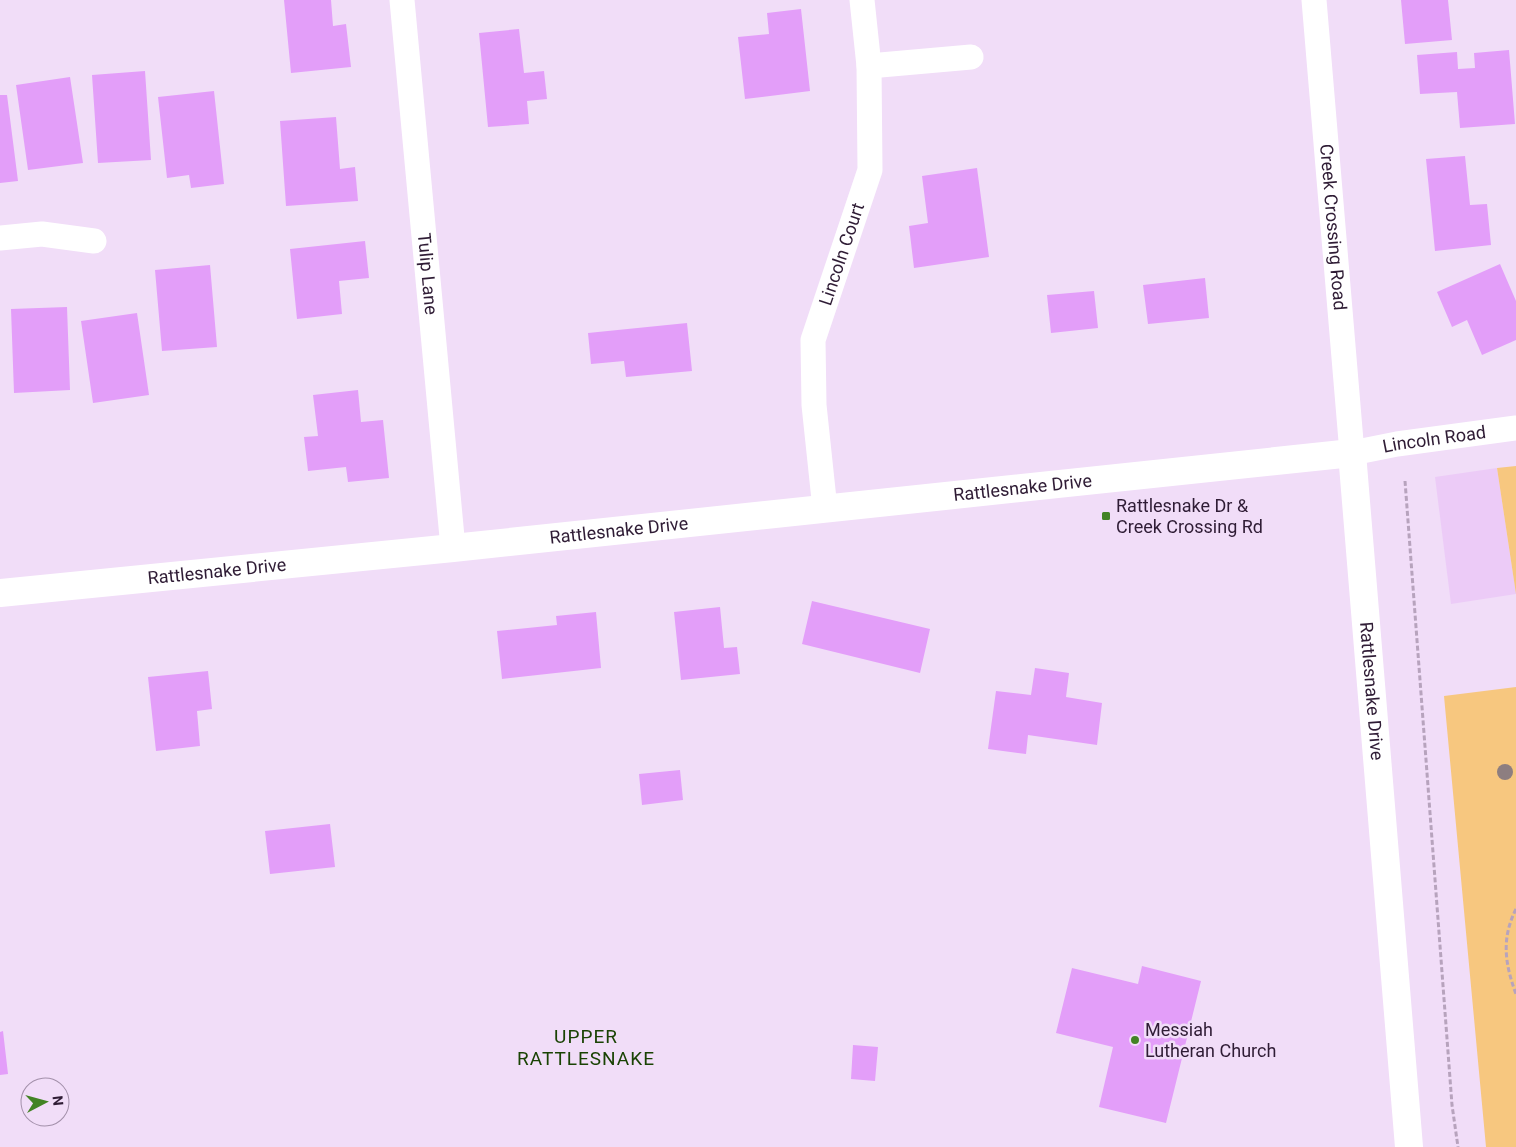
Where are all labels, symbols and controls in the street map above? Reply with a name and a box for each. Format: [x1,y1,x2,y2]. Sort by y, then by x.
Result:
street label: Creek Crossing Road [1316,143,1351,311]
street label: Lincoln Court [814,200,868,308]
street label: Tulip Lane [414,232,442,316]
street label: Lincoln Road [1381,421,1487,457]
street label: Rattlesnake Drive [952,470,1093,505]
place label: Rattlesnake Dr & Creek Crossing Rd [1116,495,1263,537]
marker: Rattlesnake Dr & Creek Crossing Rd [1100,510,1112,522]
street label: Rattlesnake Drive [549,512,689,548]
street label: Rattlesnake Drive [147,554,287,588]
street label: Rattlesnake Drive [1356,621,1388,761]
place label: Messiah Lutheran Church [1145,1019,1276,1061]
district label: UPPER RATTLESNAKE [517,1025,655,1070]
marker: Messiah Lutheran Church [1129,1034,1141,1046]
north arrow [20,1077,70,1127]
text: N [49,1095,66,1106]

